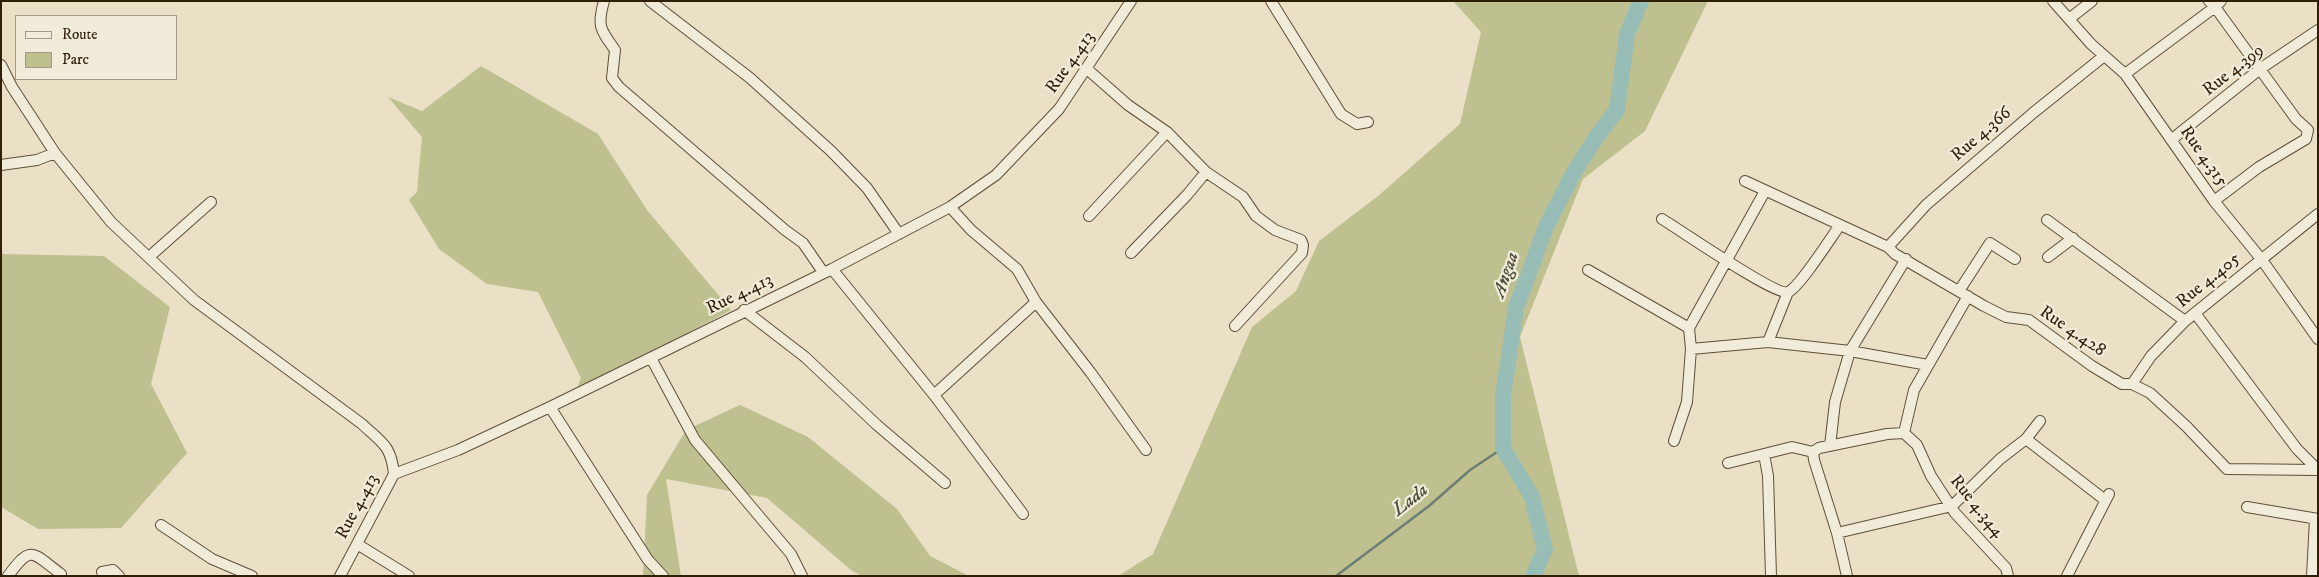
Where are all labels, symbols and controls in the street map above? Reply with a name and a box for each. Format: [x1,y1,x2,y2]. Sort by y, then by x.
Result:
legend [15,15,178,80]
text: Route [62,25,97,44]
street label: Rue 4.413 [1042,28,1100,98]
street label: Rue 4.399 [2199,40,2269,102]
text: Parc [62,50,89,69]
street label: Rue 4.366 [1948,103,2016,167]
street label: Rue 4.315 [2174,122,2232,192]
water label: Angaa [1489,249,1525,301]
street label: Rue 4.405 [2173,249,2245,313]
street label: Rue 4.413 [703,270,777,320]
street label: Rue 4.428 [2035,302,2109,362]
street label: Rue 4.413 [332,471,384,543]
street label: Rue 4.344 [1944,471,2008,543]
water label: Lada [1389,480,1433,522]

